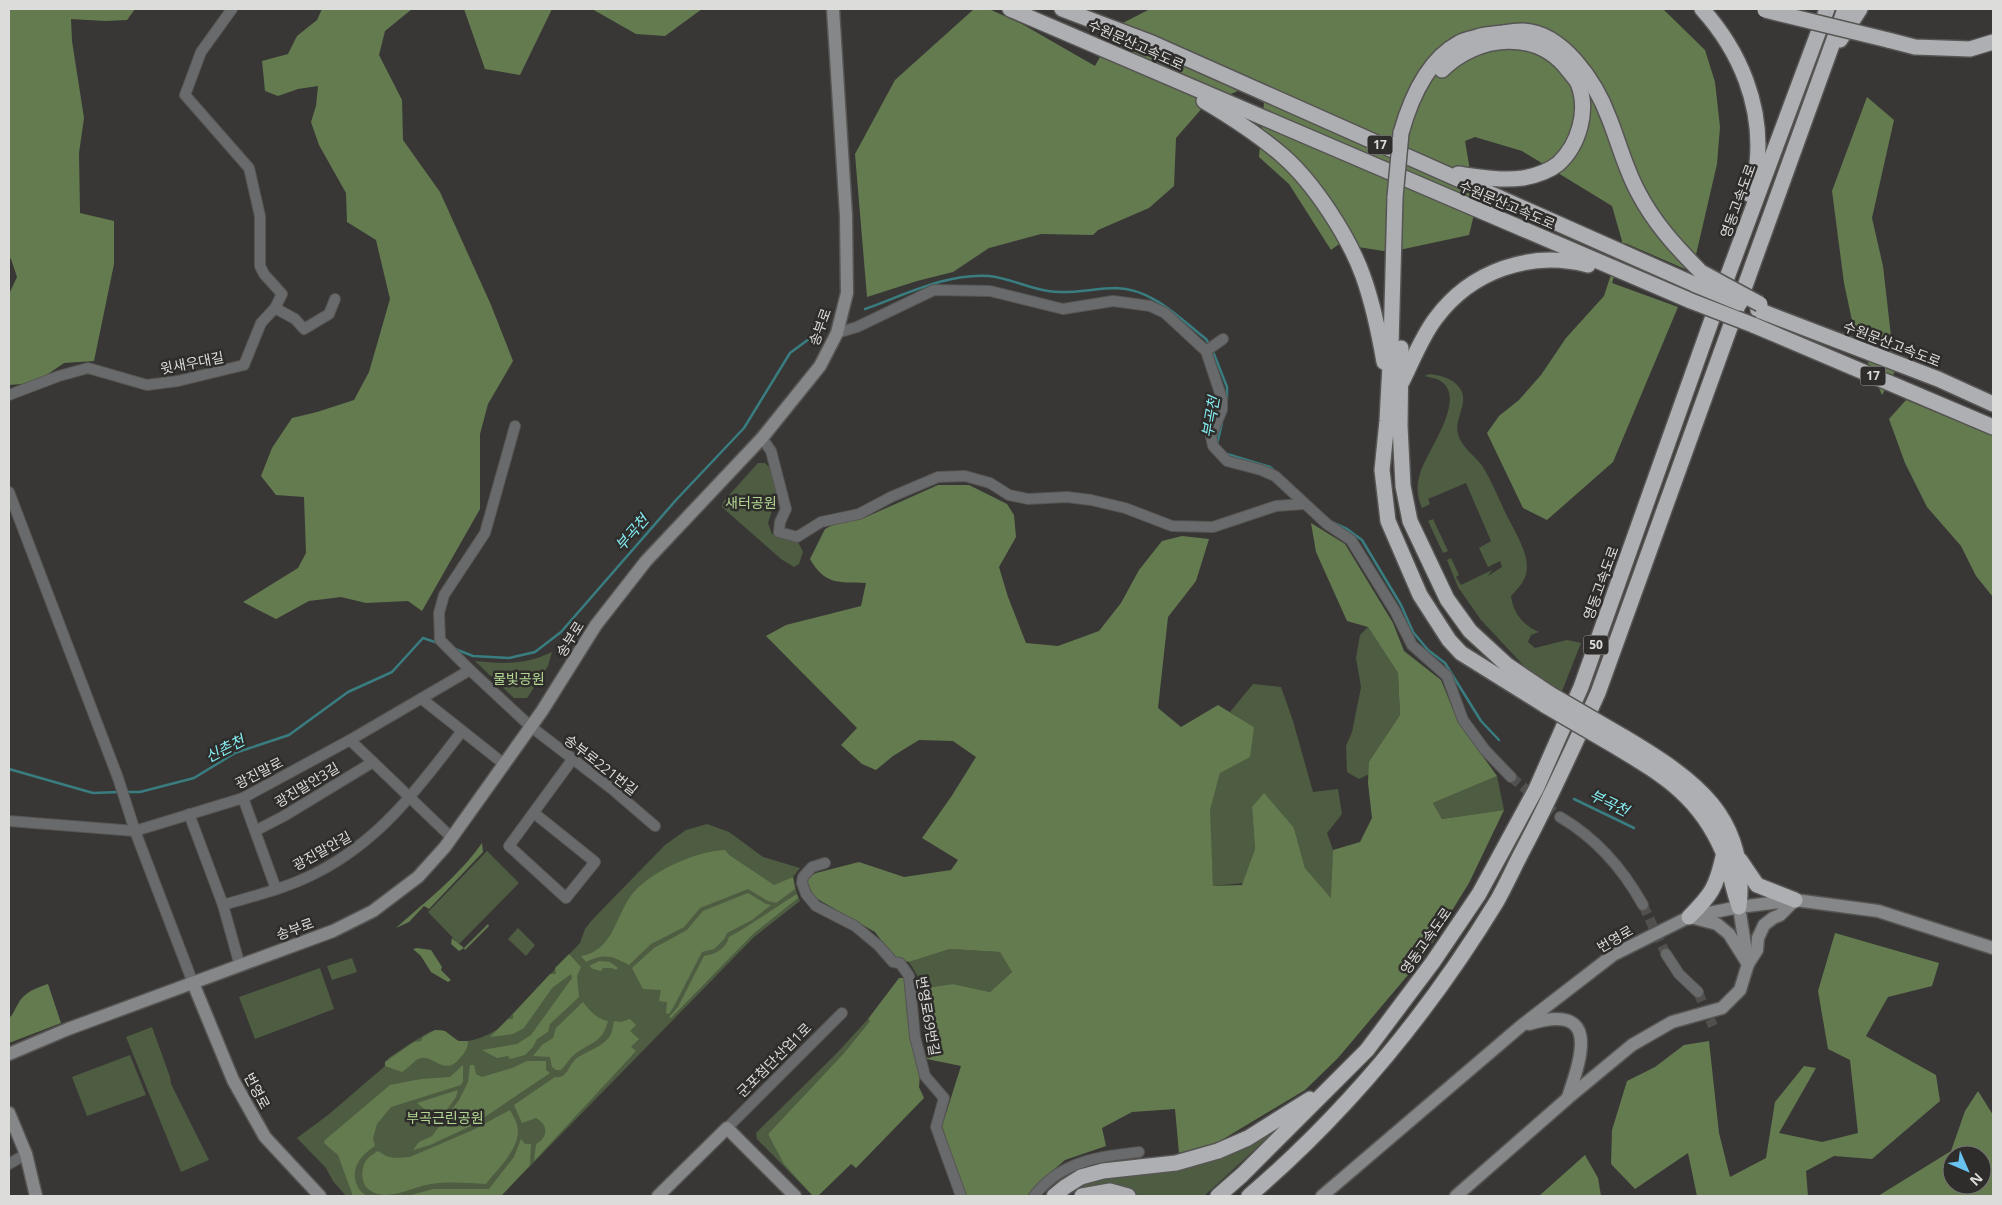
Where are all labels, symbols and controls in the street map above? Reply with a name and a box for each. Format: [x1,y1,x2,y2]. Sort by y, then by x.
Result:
street label: 수원문산고속도로 [1085,15,1187,74]
road number: 17 [1368,136,1392,154]
street label: 영동고속도로 [1715,161,1760,240]
street label: 수원문산고속도로 [1456,176,1558,233]
street label: 송부로 [804,305,835,348]
street label: 수원문산고속도로 [1841,316,1944,371]
street label: 윗새우대길 [158,347,225,378]
road number: 17 [1860,366,1886,386]
water label: 부곡천 [1197,393,1224,439]
park label: 새터공원 [725,493,777,512]
water label: 부곡천 [610,509,654,555]
street label: 영동고속도로 [1578,543,1623,622]
street label: 송부로 [551,617,588,660]
road number: 50 [1584,636,1608,654]
park label: 물빛공원 [493,669,545,688]
water label: 신촌천 [202,729,249,766]
street label: 송부로221번길 [561,730,642,799]
street label: 광진말로 [232,752,286,793]
street label: 광진말안3길 [271,758,343,811]
water label: 부곡천 [1586,784,1634,821]
street label: 광진말안길 [289,827,355,874]
street label: 영동고속도로 [1396,904,1456,978]
street label: 송부로 [273,913,316,944]
street label: 번영로 [1593,921,1636,956]
street label: 번영로69번길 [912,975,945,1057]
street label: 군포첨단산업1로 [732,1018,815,1101]
street label: 번영로 [240,1069,275,1112]
park label: 부곡근린공원 [406,1108,484,1127]
north arrow [1942,1145,1992,1195]
text: N [1966,1169,1987,1190]

